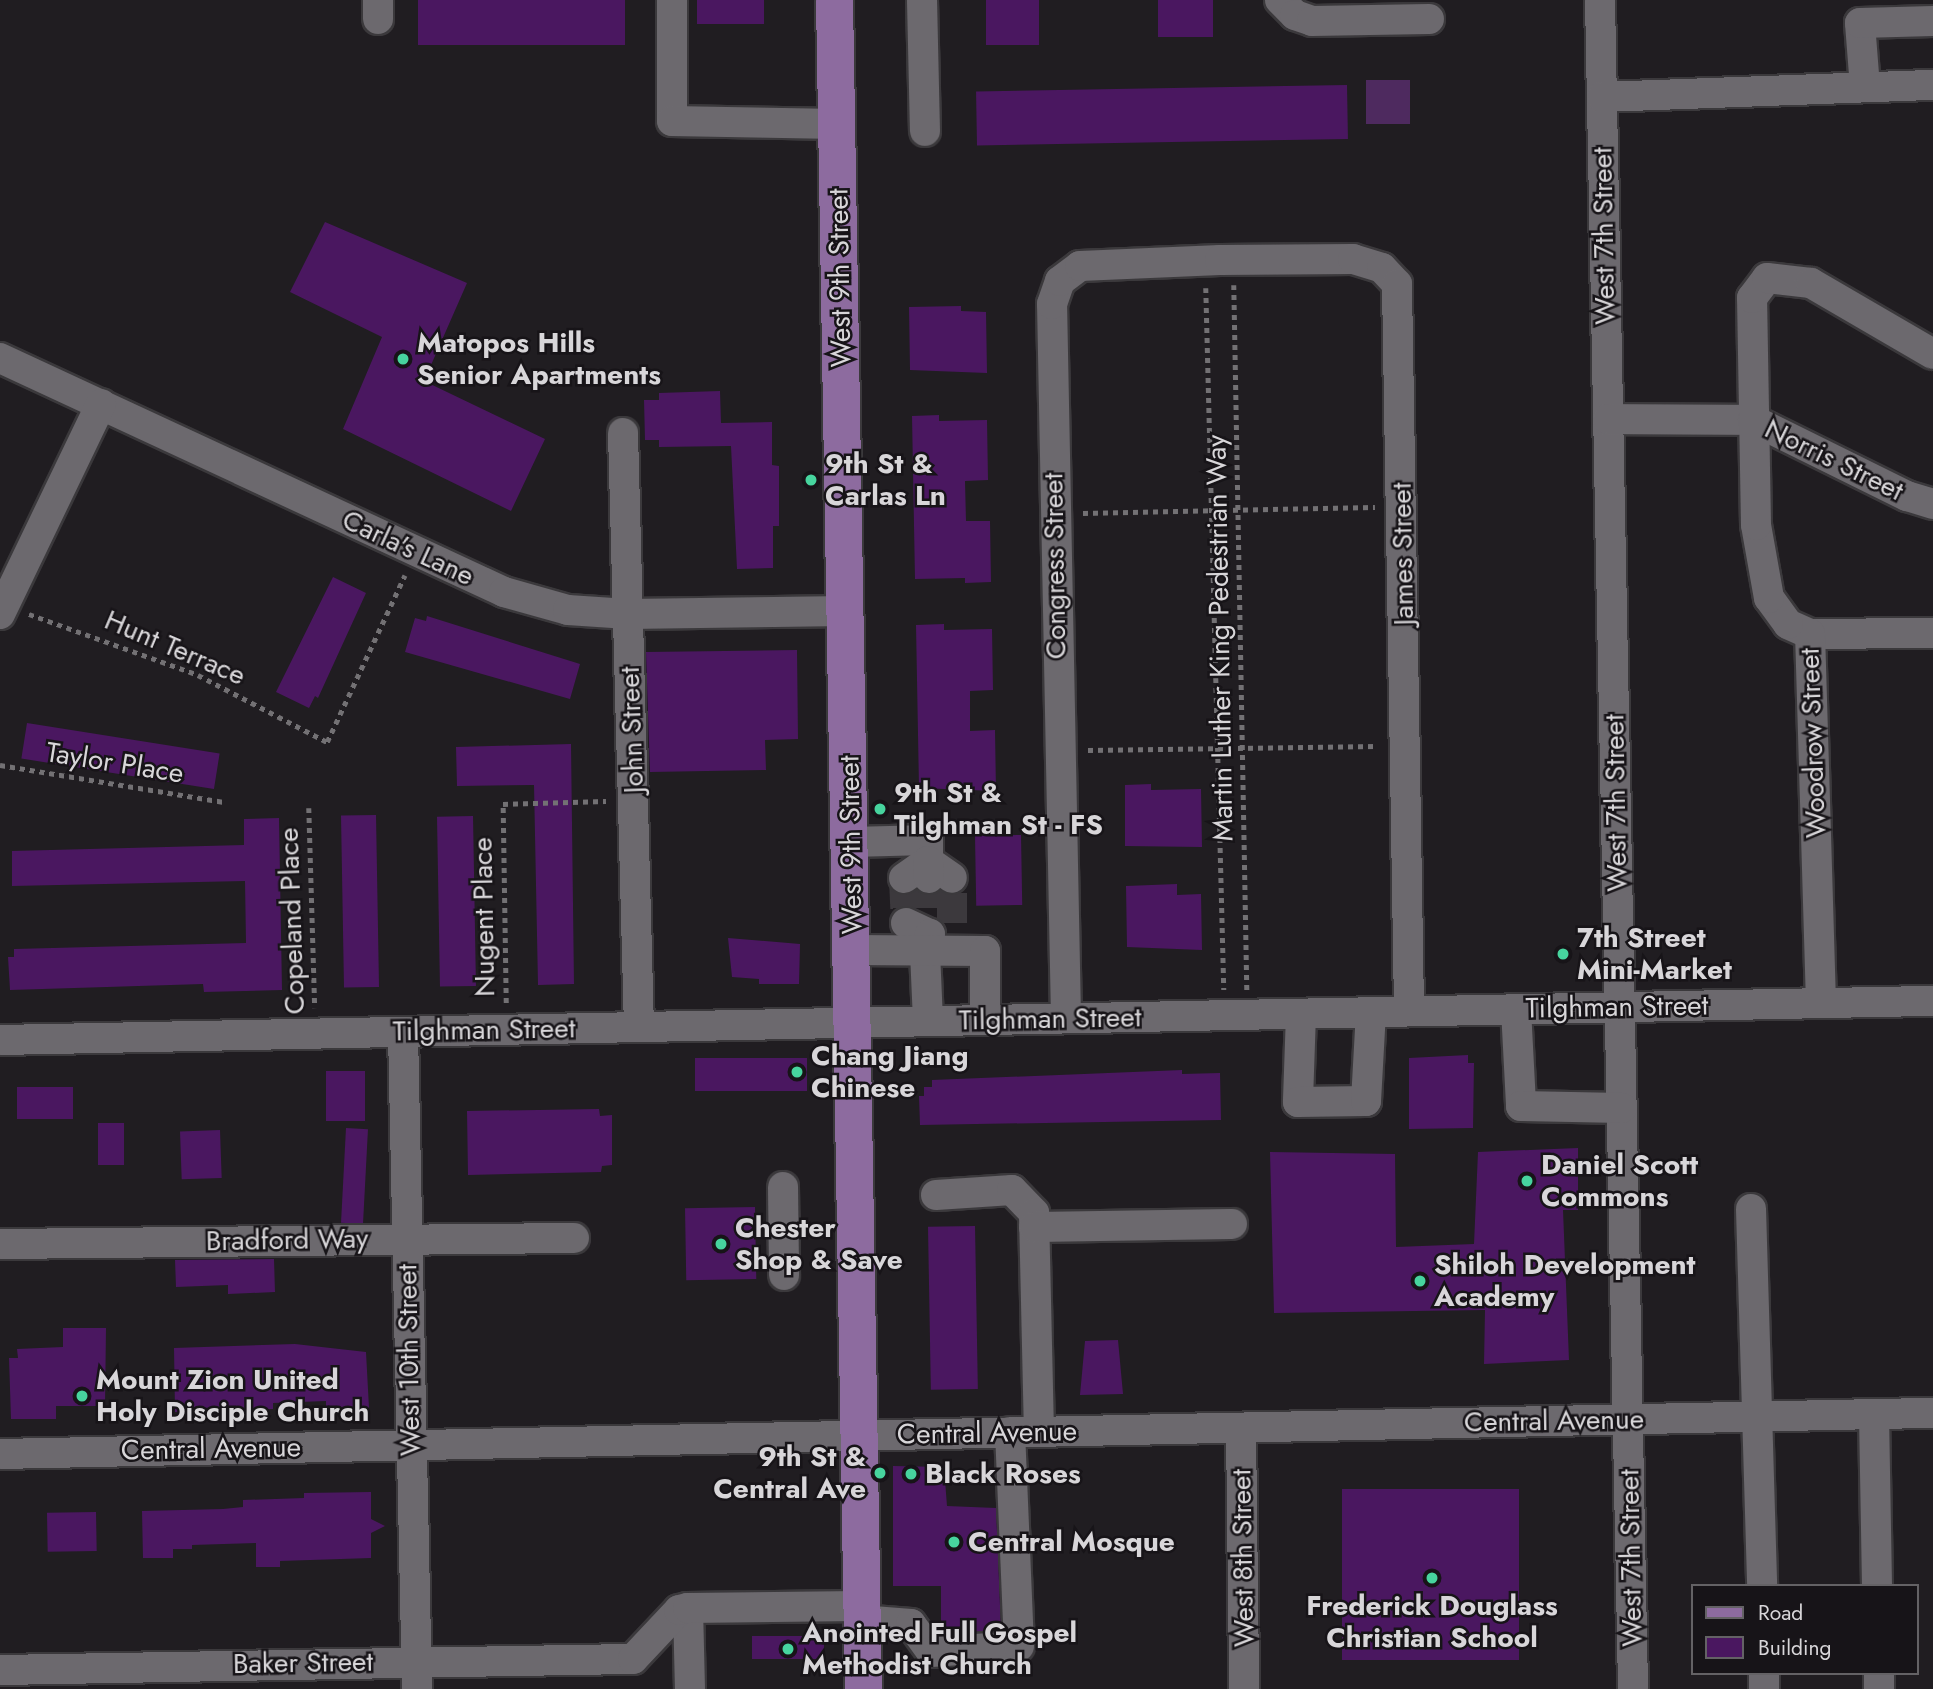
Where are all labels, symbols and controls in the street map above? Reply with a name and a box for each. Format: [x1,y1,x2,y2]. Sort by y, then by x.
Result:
street label: West 7th Street [1586,147,1622,325]
street label: West 9th Street [822,188,858,368]
place label: Matopos Hills Senior Apartments [417,326,661,392]
marker: Matopos Hills Senior Apartments [395,351,411,367]
street label: Norris Street [1759,412,1909,508]
street label: Martin Luther King Pedestrian Way [1200,434,1240,842]
place label: 9th St & Carlas Ln [825,447,946,513]
marker: 9th St & Carlas Ln [803,472,819,488]
street label: Congress Street [1037,472,1073,660]
street label: James Street [1385,482,1421,626]
street label: Carla's Lane [337,503,479,593]
street label: Hunt Terrace [100,603,250,693]
street label: Woodrow Street [1793,647,1833,839]
street label: John Street [613,666,651,794]
street label: West 7th Street [1598,714,1634,892]
street label: Taylor Place [44,736,186,790]
street label: West 9th Street [833,755,869,935]
place label: 9th St & Tilghman St - FS [894,776,1103,842]
marker: 9th St & Tilghman St - FS [872,801,888,817]
street label: Copeland Place [272,827,312,1015]
street label: Nugent Place [466,837,502,997]
place label: 7th Street Mini-Market [1577,921,1732,987]
marker: 7th Street Mini-Market [1555,946,1571,962]
street label: Tilghman Street [1525,989,1709,1025]
street label: Tilghman Street [958,1001,1142,1037]
street label: Tilghman Street [392,1012,576,1048]
place label: Chang Jiang Chinese [811,1039,968,1105]
marker: Chang Jiang Chinese [789,1064,805,1080]
place label: Daniel Scott Commons [1541,1148,1698,1214]
marker: Daniel Scott Commons [1519,1173,1535,1189]
place label: Chester Shop & Save [735,1211,903,1277]
street label: Bradford Way [205,1222,369,1258]
marker: Chester Shop & Save [713,1236,729,1252]
place label: Shiloh Development Academy [1434,1248,1695,1314]
street label: West 10th Street [391,1264,427,1456]
marker: Shiloh Development Academy [1412,1273,1428,1289]
place label: Mount Zion United Holy Disciple Church [96,1363,369,1429]
marker: Mount Zion United Holy Disciple Church [74,1388,90,1404]
street label: Central Avenue [1464,1403,1644,1439]
street label: Central Avenue [897,1415,1077,1451]
street label: Central Avenue [121,1431,301,1467]
place label: 9th St & Central Ave [713,1440,866,1506]
place label: Black Roses [925,1457,1081,1491]
marker: 9th St & Central Ave [872,1465,888,1481]
marker: Black Roses [903,1466,919,1482]
street label: West 8th Street [1225,1469,1261,1647]
street label: West 7th Street [1613,1469,1649,1647]
place label: Central Mosque [968,1525,1175,1559]
marker: Central Mosque [946,1534,962,1550]
marker: Frederick Douglass Christian School [1424,1570,1440,1586]
legend [1692,1584,1919,1675]
place label: Frederick Douglass Christian School [1306,1589,1558,1655]
text: Road [1758,1598,1803,1628]
place label: Anointed Full Gospel Methodist Church [802,1616,1077,1682]
text: Building [1758,1633,1831,1663]
marker: Anointed Full Gospel Methodist Church [780,1641,796,1657]
street label: Baker Street [233,1645,373,1681]

